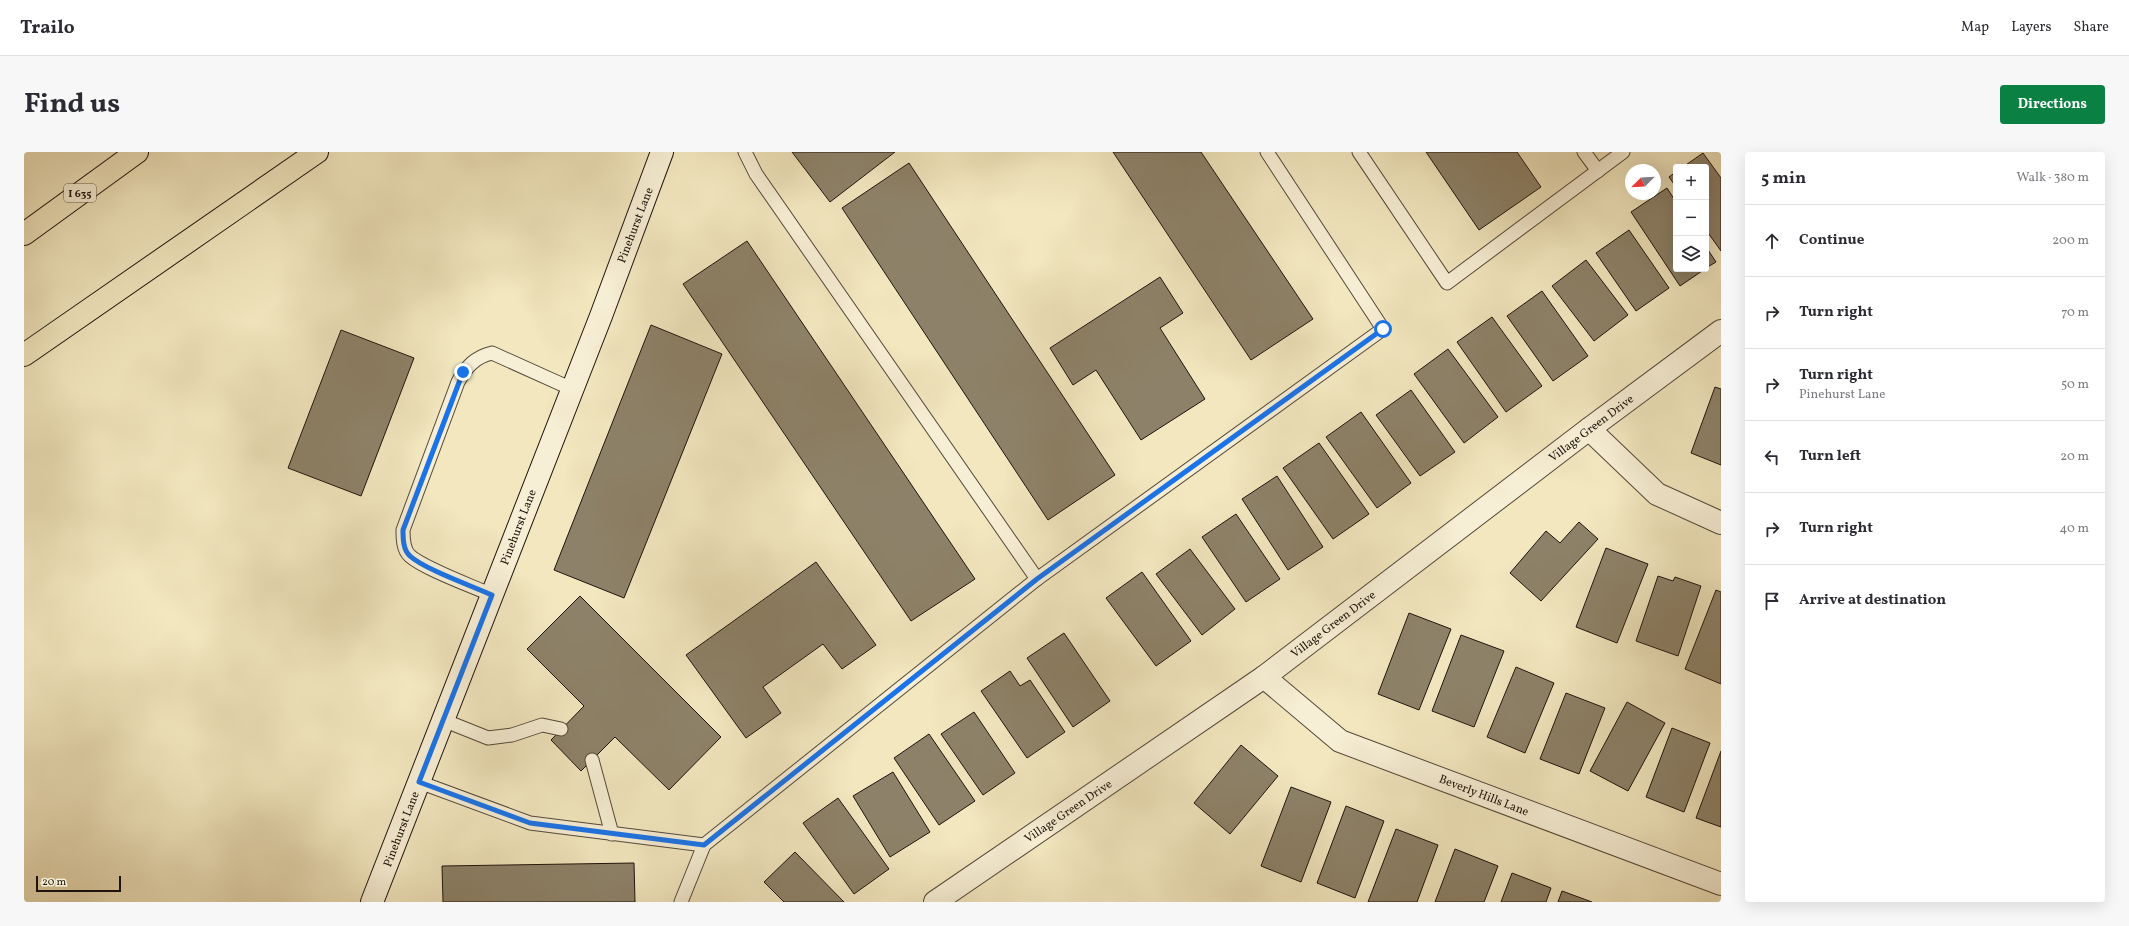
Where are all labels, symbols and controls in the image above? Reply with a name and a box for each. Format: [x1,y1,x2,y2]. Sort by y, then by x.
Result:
text: Trailo [20,15,75,41]
text: Map [1961,18,1989,37]
text: Layers [2011,18,2051,37]
text: Share [2073,18,2109,37]
text: Find us [24,85,120,124]
button: Directions [2000,85,2105,124]
north arrow [1625,164,1661,200]
map controls [1673,164,1709,272]
button: + [1673,164,1709,200]
text: 5 min [1761,167,1806,190]
text: Walk · 380 m [2016,169,2089,187]
road number: I 635 [64,184,96,202]
street label: Pinehurst Lane [614,185,658,265]
button: − [1673,200,1709,236]
icon: ahead [1761,230,1783,252]
text: Continue [1799,230,1864,251]
text: 200 m [2052,232,2089,250]
button: layers [1673,236,1709,272]
icon: right [1761,302,1783,324]
text: Turn right [1799,302,1873,323]
text: 70 m [2061,304,2089,322]
route start [1374,320,1392,338]
route end [454,363,472,381]
text: Turn right [1799,365,1873,386]
icon: right [1761,374,1783,396]
text: 50 m [2061,376,2089,394]
text: Pinehurst Lane [1799,386,1885,404]
street label: Village Green Drive [1546,391,1638,466]
icon: left [1761,446,1783,468]
text: Turn left [1799,446,1861,467]
text: 20 m [2060,448,2089,466]
street label: Pinehurst Lane [497,487,541,567]
icon: right [1761,518,1783,540]
text: Turn right [1799,518,1873,539]
text: 40 m [2060,520,2089,538]
street label: Village Green Drive [1288,587,1380,662]
icon: arrive [1761,590,1783,612]
text: Arrive at destination [1799,590,1946,611]
street label: Beverly Hills Lane [1436,771,1531,821]
street label: Village Green Drive [1022,776,1116,847]
street label: Pinehurst Lane [380,789,424,869]
scale bar [36,874,121,893]
text: 20 m [42,875,66,890]

